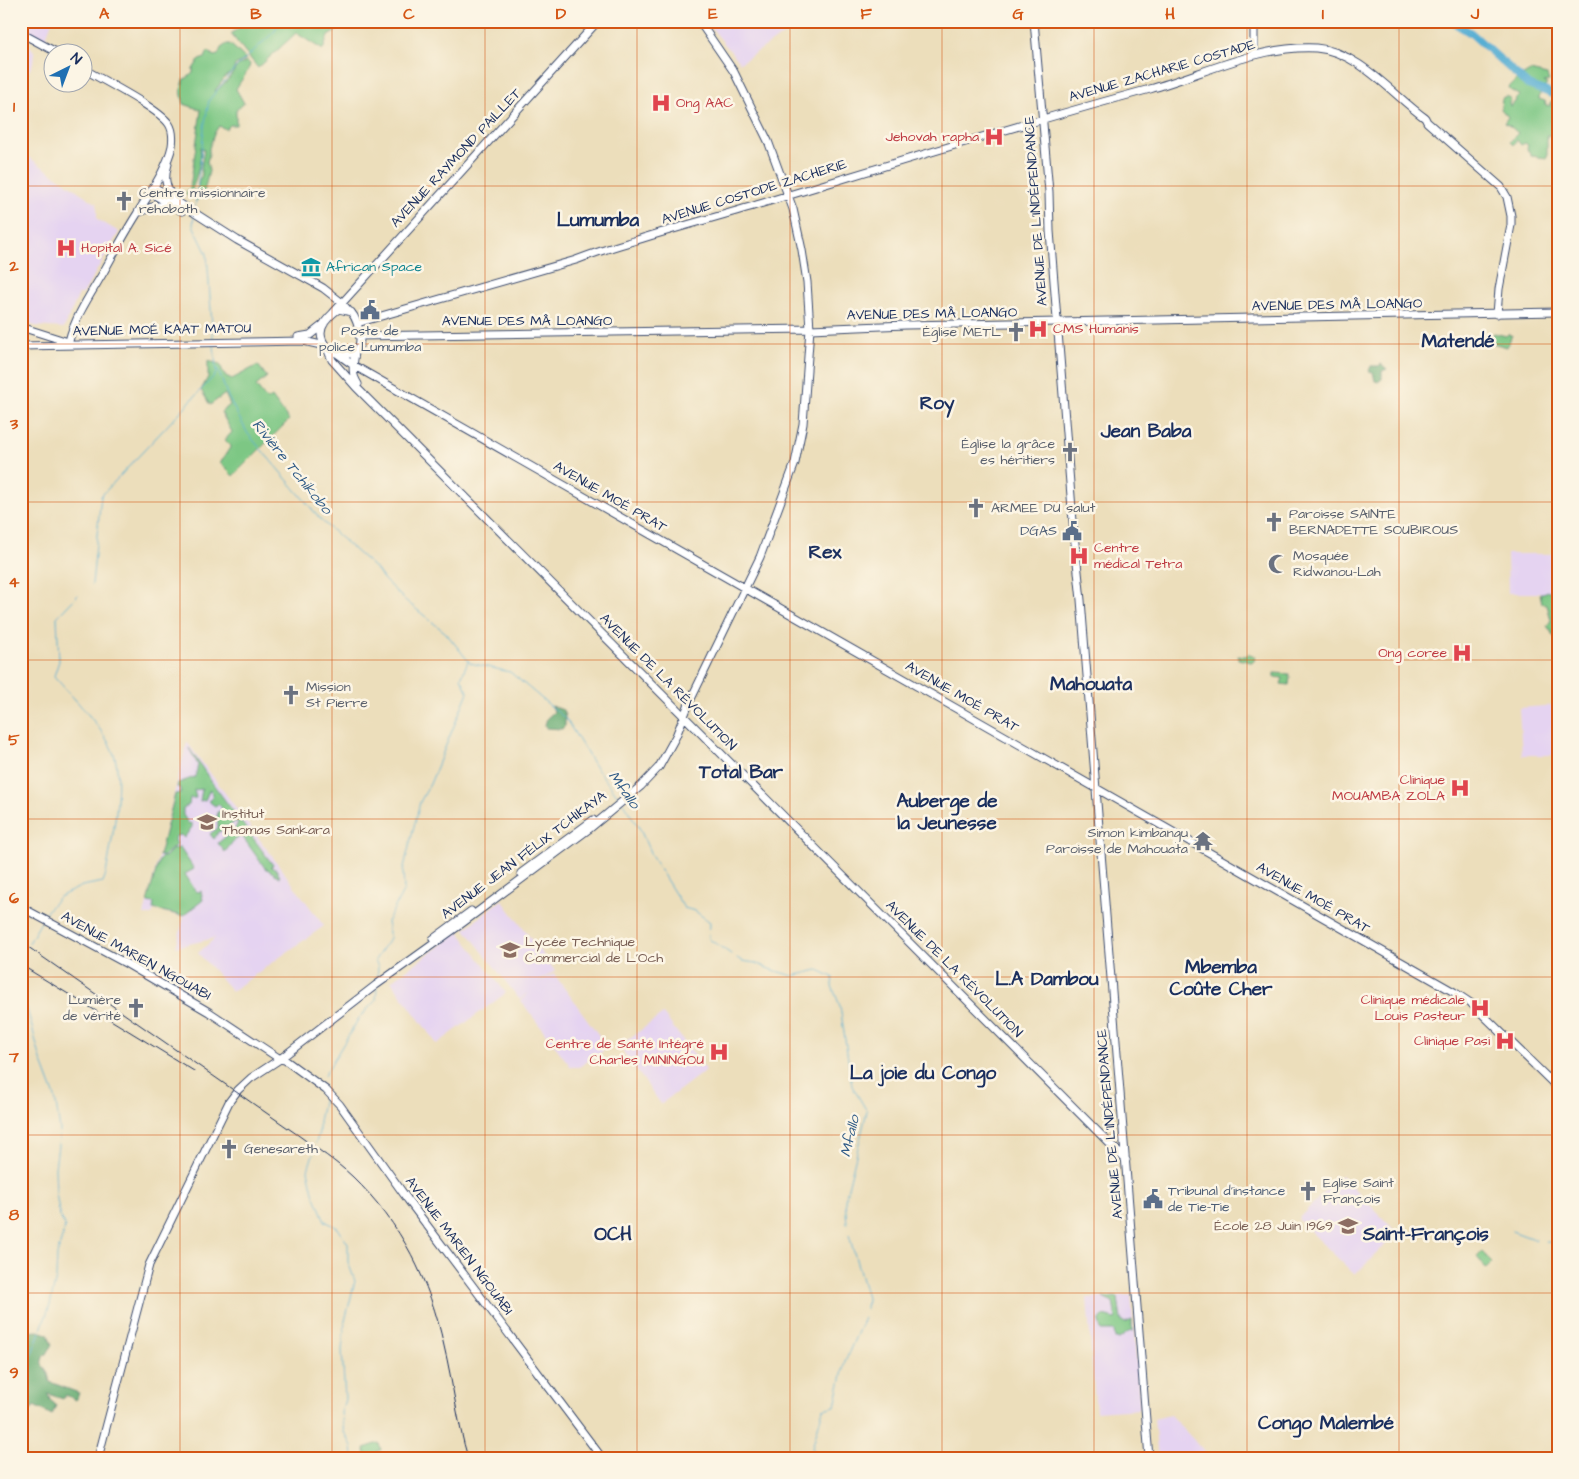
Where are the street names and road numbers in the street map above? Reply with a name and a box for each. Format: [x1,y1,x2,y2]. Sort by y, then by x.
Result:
street label: AVENUE ZACHARIE COSTADE [1066,35,1258,107]
street label: AVENUE RAYMOND PAILLET [386,84,526,232]
street label: AVENUE DE L'INDÉPENDANCE [1019,114,1053,307]
street label: AVENUE COSTODE ZACHERIE [659,154,850,230]
street label: AVENUE DES MÂ LOANGO [1252,294,1422,316]
street label: AVENUE DES MÂ LOANGO [847,303,1017,325]
street label: AVENUE DES MÂ LOANGO [442,311,612,331]
street label: AVENUE MOÉ KAAT MATOU [73,318,252,342]
street label: AVENUE MOÉ PRAT [550,456,671,538]
street label: AVENUE DE LA RÉVOLUTION [595,609,741,755]
street label: AVENUE MOÉ PRAT [902,656,1023,738]
street label: AVENUE JEAN FÉLIX TCHIKAYA [437,786,611,924]
street label: AVENUE MOÉ PRAT [1253,857,1374,939]
street label: AVENUE DE LA RÉVOLUTION [881,896,1027,1042]
street label: AVENUE MARIEN NGOUABI [57,906,215,1006]
street label: AVENUE DE L'INDÉPENDANCE [1092,1027,1128,1220]
street label: AVENUE MARIEN NGOUABI [400,1173,518,1319]

